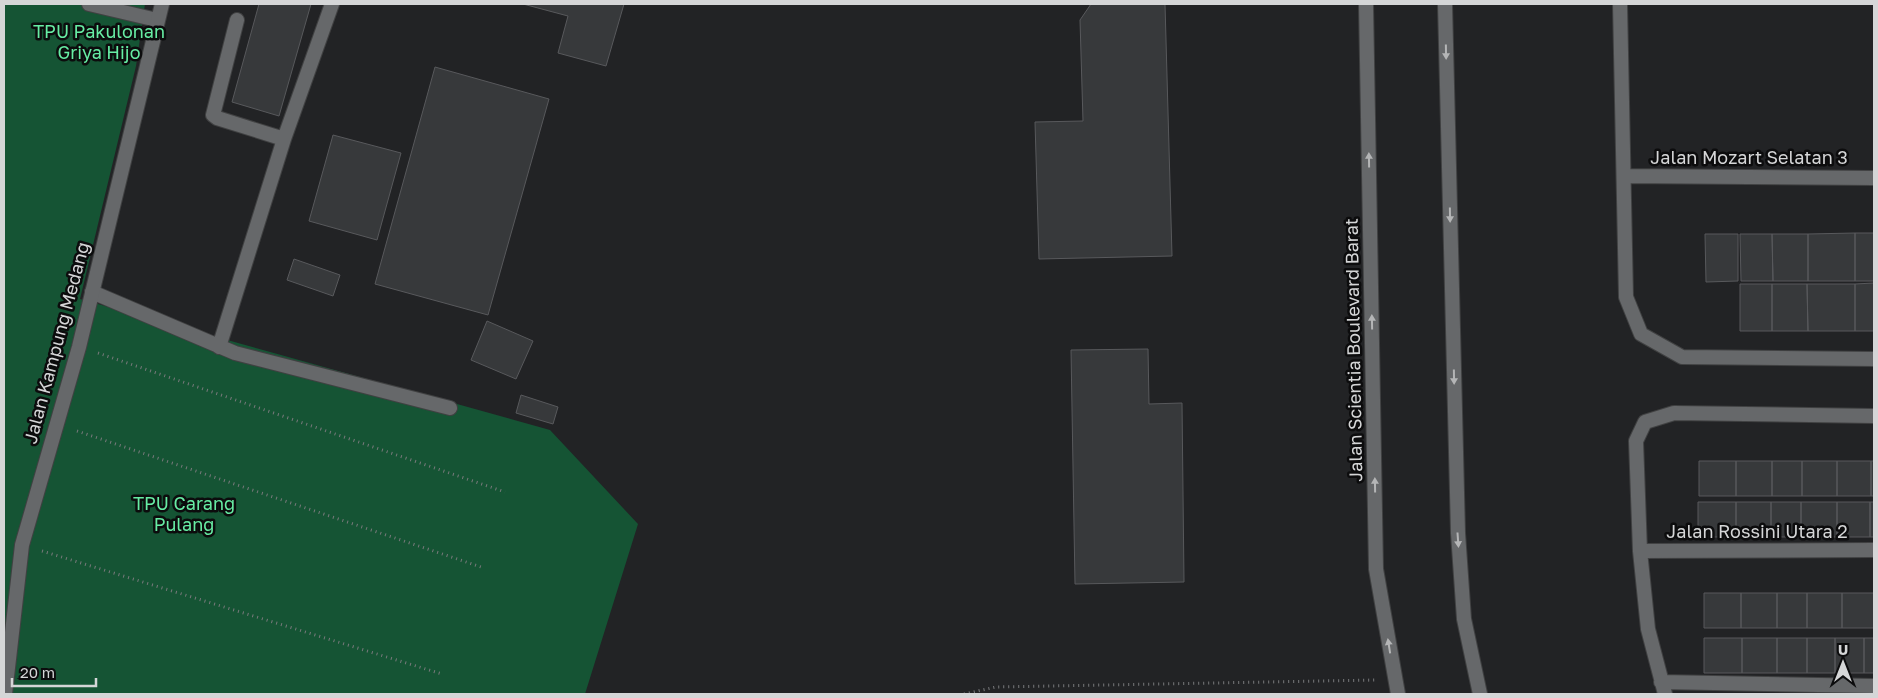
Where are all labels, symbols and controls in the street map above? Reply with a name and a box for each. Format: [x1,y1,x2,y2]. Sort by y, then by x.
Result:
park label: TPU Pakulonan Griya Hijo [33,20,165,63]
one-way arrow [1443,45,1451,61]
street label: Jalan Mozart Selatan 3 [1650,146,1848,168]
one-way arrow [1365,152,1373,168]
one-way arrow [1446,207,1454,223]
street label: Jalan Scientia Boulevard Barat [1340,218,1366,482]
street label: Jalan Kampung Medang [19,239,94,446]
one-way arrow [1368,314,1376,330]
one-way arrow [1450,370,1458,386]
one-way arrow [1371,477,1379,493]
park label: TPU Carang Pulang [133,492,235,535]
street label: Jalan Rossini Utara 2 [1666,520,1848,542]
one-way arrow [1454,532,1462,548]
one-way arrow [1385,638,1393,654]
north arrow [1818,638,1868,688]
text: U [1838,641,1848,658]
scale bar [12,656,96,688]
text: 20 m [20,663,55,681]

